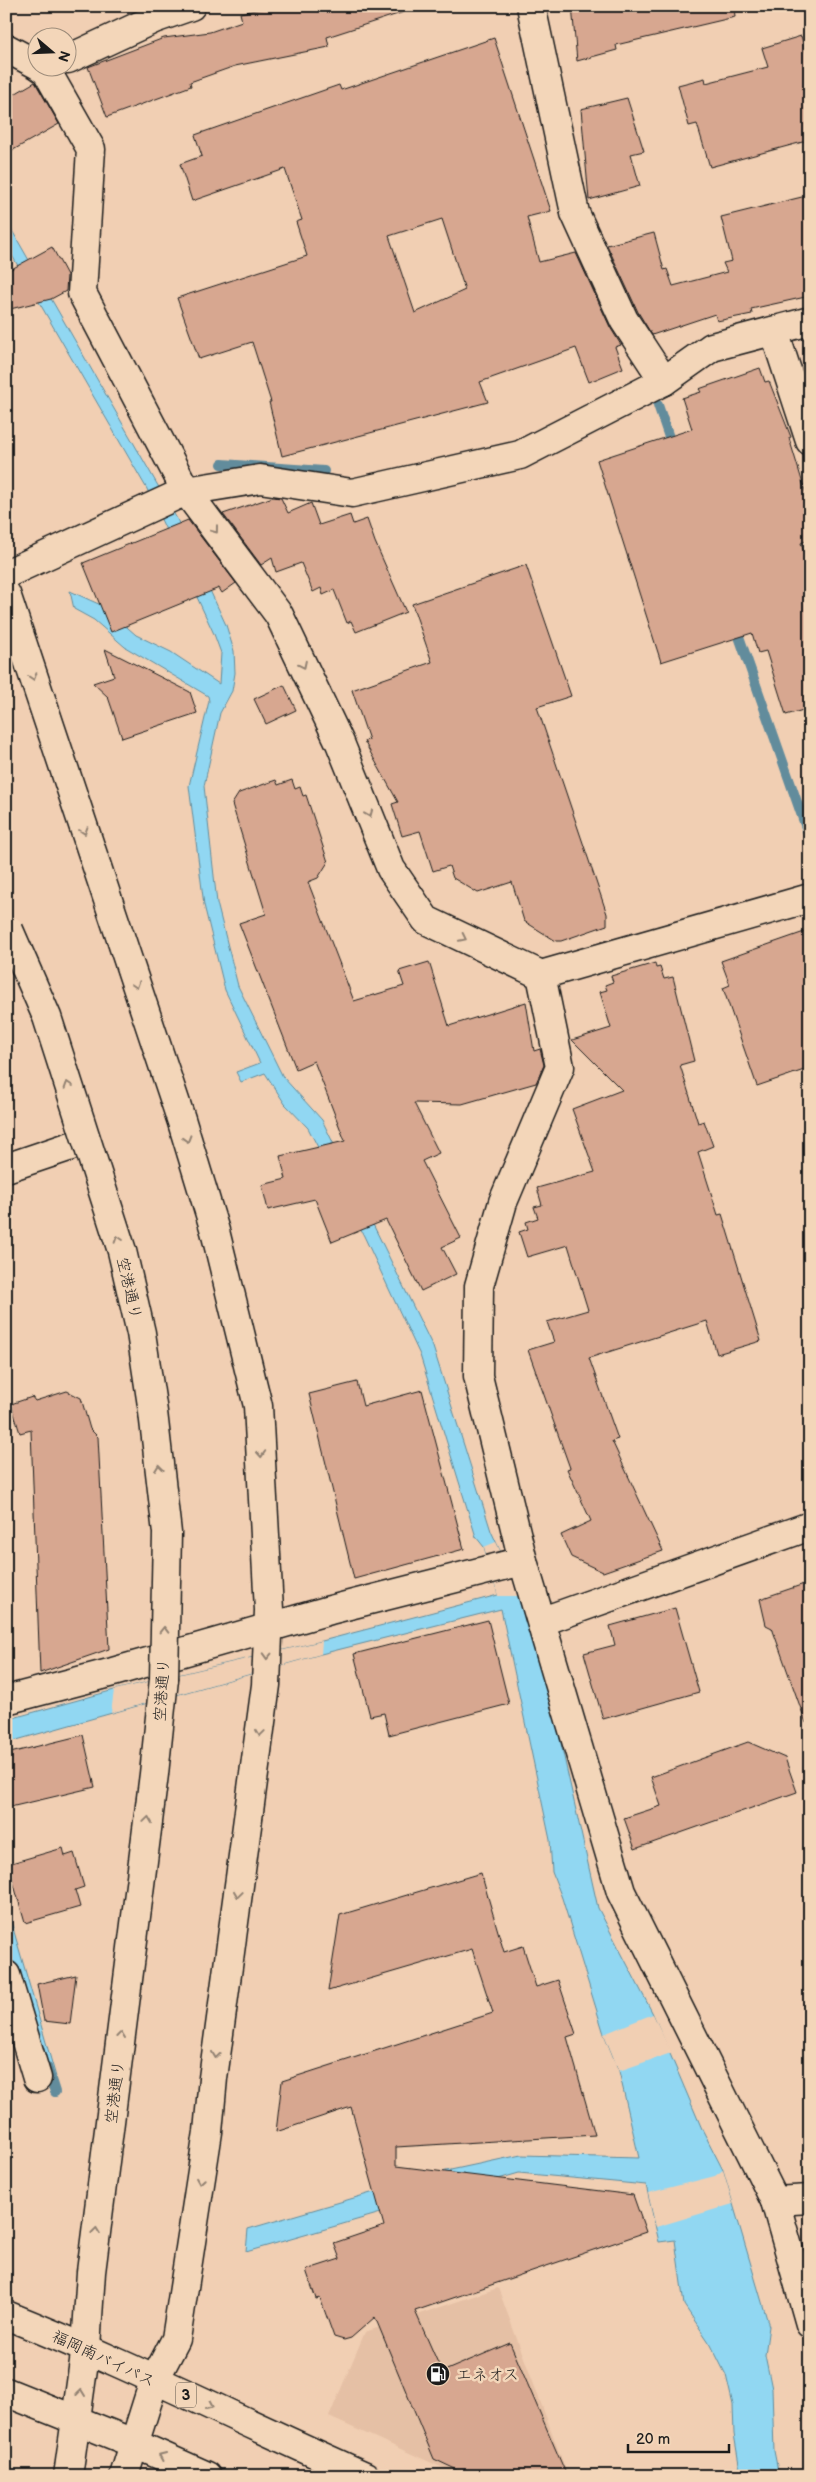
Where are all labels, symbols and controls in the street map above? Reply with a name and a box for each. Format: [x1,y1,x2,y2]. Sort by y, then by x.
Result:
north arrow [28,28,78,78]
text: N [54,48,74,64]
one-way arrow [209,524,218,534]
one-way arrow [297,660,307,669]
one-way arrow [27,672,37,680]
one-way arrow [362,809,373,818]
one-way arrow [79,826,89,835]
one-way arrow [458,932,467,942]
one-way arrow [130,980,140,989]
one-way arrow [64,1081,74,1089]
one-way arrow [181,1135,191,1143]
one-way arrow [114,1236,124,1244]
street label: 空港通り [112,1255,145,1322]
one-way arrow [256,1451,267,1459]
one-way arrow [154,1463,165,1471]
one-way arrow [159,1626,170,1634]
one-way arrow [262,1652,273,1660]
street label: 空港通り [151,1658,174,1723]
one-way arrow [255,1729,266,1737]
one-way arrow [142,1816,153,1824]
one-way arrow [233,1890,244,1898]
one-way arrow [115,2031,126,2039]
one-way arrow [211,2051,222,2059]
street label: 空港通り [102,2059,129,2125]
one-way arrow [196,2176,206,2185]
one-way arrow [90,2227,101,2235]
street label: 福岡南バイパス [49,2327,158,2392]
fuel station icon: エネオス [425,2361,451,2387]
place label: エネオス [456,2366,519,2385]
road number: 3 [176,2382,196,2408]
one-way arrow [75,2389,85,2397]
one-way arrow [205,2400,214,2411]
scale bar [628,2422,730,2454]
text: 20 m [636,2430,670,2449]
one-way arrow [158,2451,167,2462]

